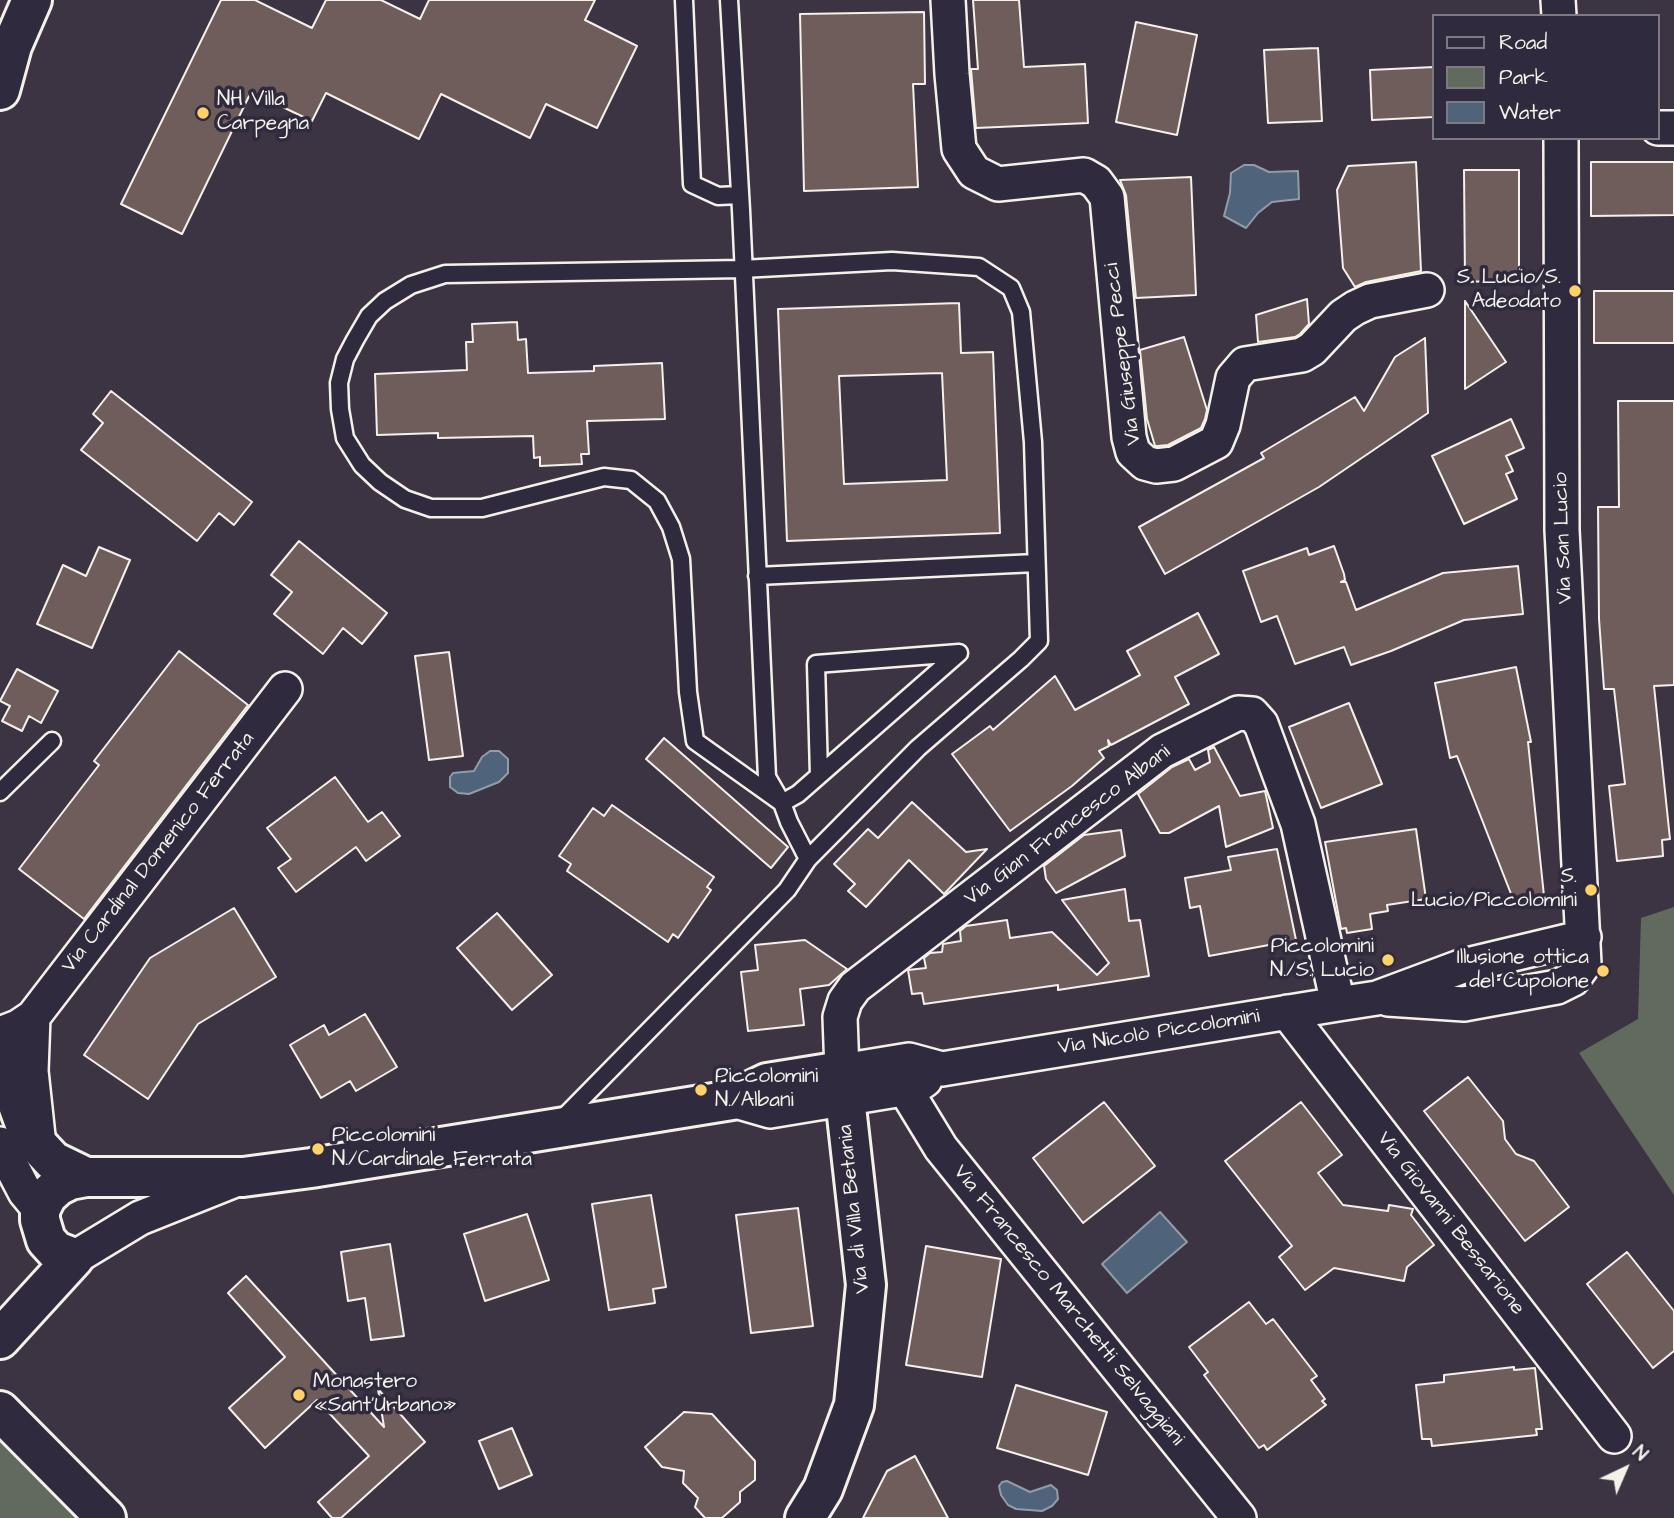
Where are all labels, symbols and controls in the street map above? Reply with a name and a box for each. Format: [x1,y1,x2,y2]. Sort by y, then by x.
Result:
legend [1432,14,1660,140]
text: Road [1499,28,1547,57]
text: Park [1499,63,1548,92]
place label: NH Villa Carpegna [217,88,309,138]
text: Water [1499,98,1561,127]
marker: NH Villa Carpegna [195,105,211,121]
street label: Via Giuseppe Pecci [1100,261,1148,447]
place label: S. Lucio/S. Adeodato [1457,266,1561,316]
marker: S. Lucio/S. Adeodato [1567,283,1583,299]
street label: Via San Lucio [1549,472,1579,604]
street label: Via Cardinal Domenico Ferrata [57,728,261,978]
street label: Via Gian Francesco Albani [960,740,1176,912]
place label: S. Lucio/Piccolomini [1411,865,1577,915]
marker: S. Lucio/Piccolomini [1583,882,1599,898]
place label: Piccolomini N./S. Lucio [1270,935,1374,985]
place label: Illusione ottica del Cupolone [1457,946,1589,996]
marker: Piccolomini N./S. Lucio [1380,952,1396,968]
marker: Illusione ottica del Cupolone [1595,963,1611,979]
street label: Via Nicolò Piccolomini [1056,1005,1262,1061]
place label: Piccolomini N./Albani [715,1065,818,1115]
marker: Piccolomini N./Albani [693,1082,709,1098]
street label: Via di Villa Betania [834,1123,876,1295]
place label: Piccolomini N./Cardinale Ferrata [332,1124,532,1174]
street label: Via Giovanni Bessarione [1371,1127,1529,1321]
marker: Piccolomini N./Cardinale Ferrata [310,1141,326,1157]
street label: Via Francesco Marchetti Selvaggiani [947,1161,1189,1451]
place label: Monastero «Sant’Urbano» [313,1370,456,1420]
marker: Monastero «Sant’Urbano» [291,1387,307,1403]
north arrow [1590,1434,1660,1504]
text: N [1626,1440,1654,1467]

